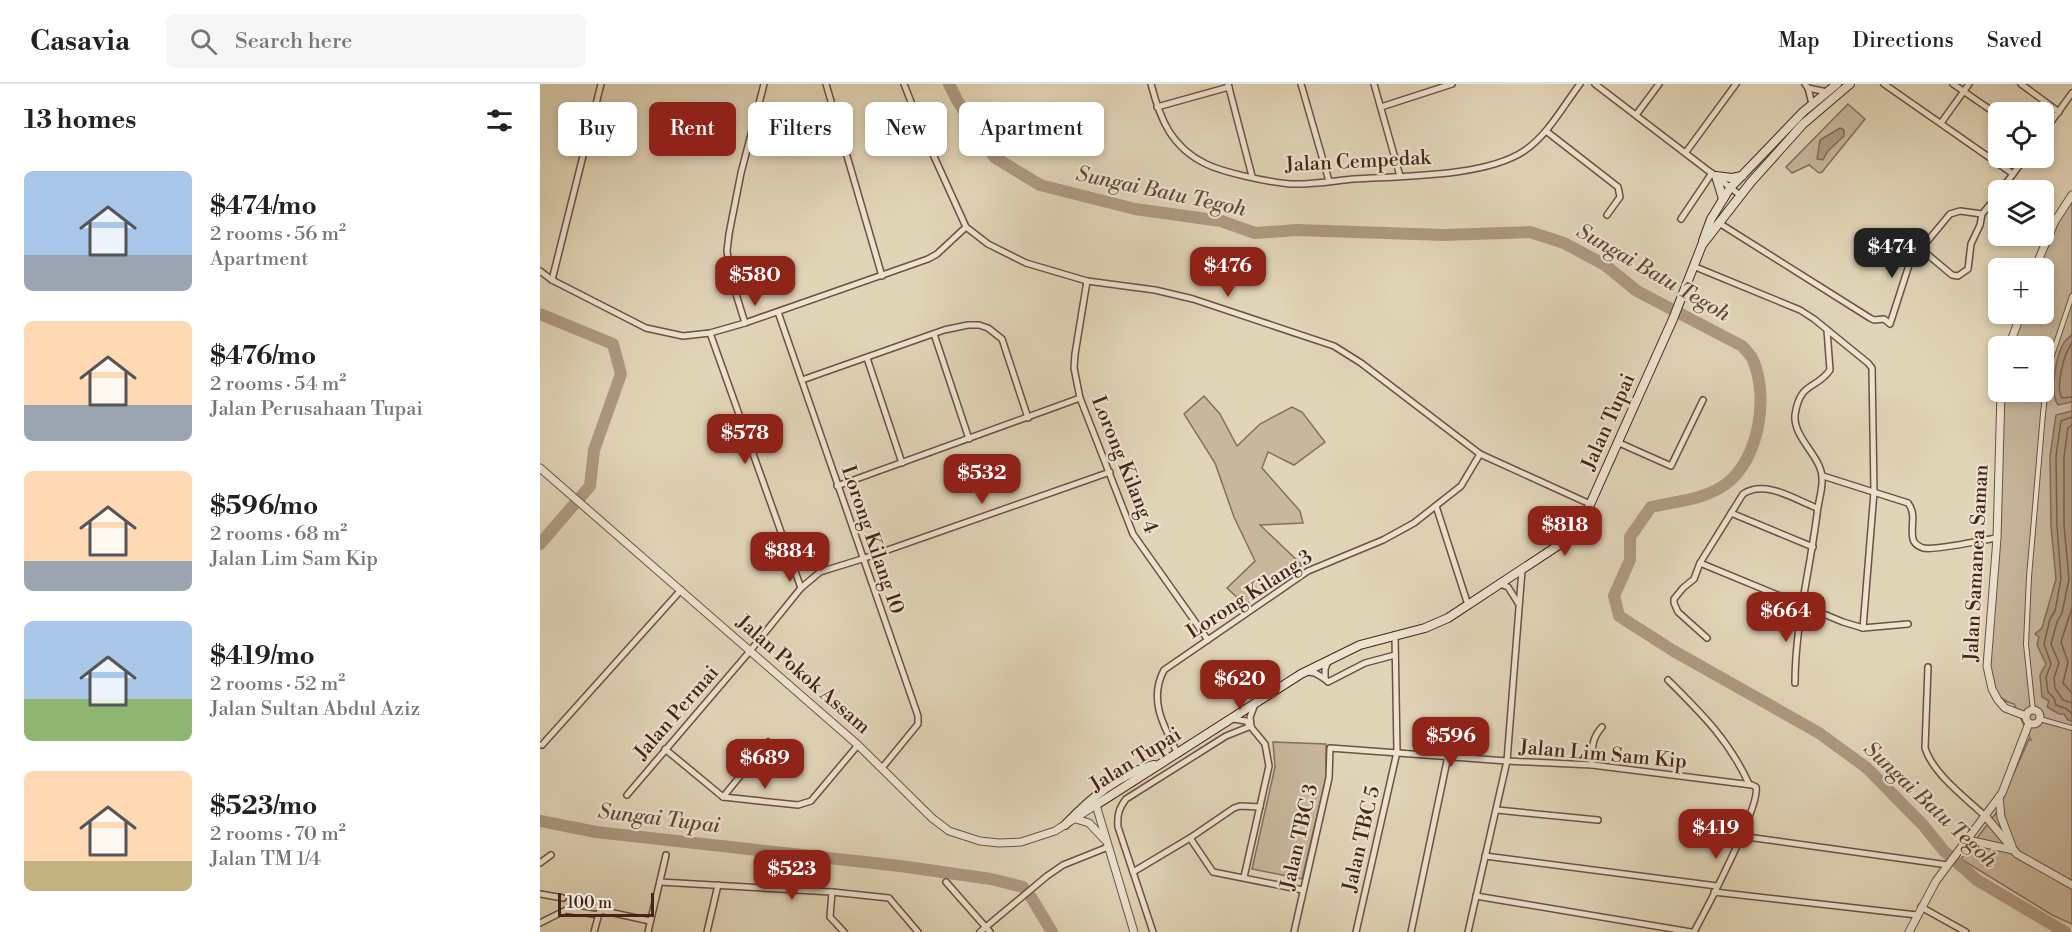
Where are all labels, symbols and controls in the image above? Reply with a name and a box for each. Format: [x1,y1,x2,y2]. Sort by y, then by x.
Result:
search box [166,14,586,68]
text: Casavia [30,24,130,59]
icon: search [187,25,220,58]
text: Search here [235,28,352,55]
text: Map [1778,28,1820,54]
text: Directions [1853,28,1954,54]
text: Saved [1987,28,2042,54]
chip: Buy [558,102,637,156]
chip: Rent [649,102,736,156]
chip: Filters [748,102,853,156]
chip: New [865,102,947,156]
chip: Apartment [959,102,1104,156]
map controls [1988,102,2054,402]
button: locate [1988,102,2054,168]
text: 13 homes [24,104,136,136]
icon: filters [483,104,516,137]
street label: Jalan Cempedak [1284,146,1433,178]
water label: Sungai Batu Tegoh [1074,161,1249,223]
button: layers [1988,180,2054,246]
text: $474/mo [210,190,317,222]
icon: home [72,195,144,267]
water label: Sungai Batu Tegoh [1571,218,1735,328]
text: 2 rooms · 56 m² [210,222,346,247]
pin: $474 [1856,228,1928,279]
text: $474 [1868,235,1916,260]
text: Apartment [210,247,308,272]
pin: $476 [1192,247,1264,298]
text: $476 [1204,254,1252,279]
pin: $580 [719,256,791,307]
button: + [1988,258,2054,324]
text: $580 [729,263,781,288]
button: − [1988,336,2054,402]
text: $476/mo [210,340,316,372]
icon: home [72,345,144,417]
street label: Jalan Tupai [1576,370,1641,475]
text: 2 rooms · 54 m² [210,372,346,397]
street label: Lorong Kilang 4 [1085,393,1163,537]
text: Jalan Perusahaan Tupai [210,397,423,422]
pin: $578 [709,414,781,465]
text: $578 [721,421,769,446]
pin: $532 [946,454,1018,505]
text: $532 [958,461,1006,486]
street label: Lorong Kilang 10 [835,462,909,618]
street label: Jalan Samanea Saman [1959,464,1995,663]
text: $596/mo [210,490,318,522]
icon: home [72,495,144,567]
pin: $818 [1529,506,1601,557]
text: $818 [1542,513,1588,538]
text: 2 rooms · 68 m² [210,522,347,547]
pin: $884 [754,532,826,583]
text: $884 [764,539,816,564]
street label: Lorong Kilang 3 [1182,545,1318,645]
text: Jalan Lim Sam Kip [210,547,378,572]
pin: $664 [1750,592,1822,643]
text: $664 [1761,599,1811,624]
street label: Jalan Pokok Assam [730,609,875,740]
text: $419/mo [210,640,315,672]
icon: home [72,645,144,717]
pin: $620 [1204,660,1276,711]
street label: Jalan Permai [629,661,725,766]
text: $620 [1214,667,1266,692]
text: 2 rooms · 52 m² [210,672,345,697]
text: Jalan Sultan Abdul Aziz [210,697,420,722]
pin: $596 [1415,717,1487,768]
street label: Jalan Tupai [1085,722,1187,798]
text: $596 [1426,724,1476,749]
street label: Jalan Lim Sam Kip [1517,735,1688,775]
water label: Sungai Batu Tegoh [1858,736,2002,874]
pin: $689 [729,739,801,790]
text: $689 [740,746,790,771]
street label: Jalan TBC 3 [1275,782,1324,893]
street label: Jalan TBC 5 [1337,784,1386,895]
text: $523/mo [210,790,317,822]
icon: home [72,795,144,867]
water label: Sungai Tupai [596,799,722,839]
pin: $419 [1680,809,1752,860]
text: $419 [1693,816,1739,841]
text: 2 rooms · 70 m² [210,822,346,847]
text: Jalan TM 1/4 [210,847,321,872]
pin: $523 [756,850,828,901]
text: $523 [768,857,816,882]
scale bar [558,890,654,918]
text: 100 m [567,893,612,913]

